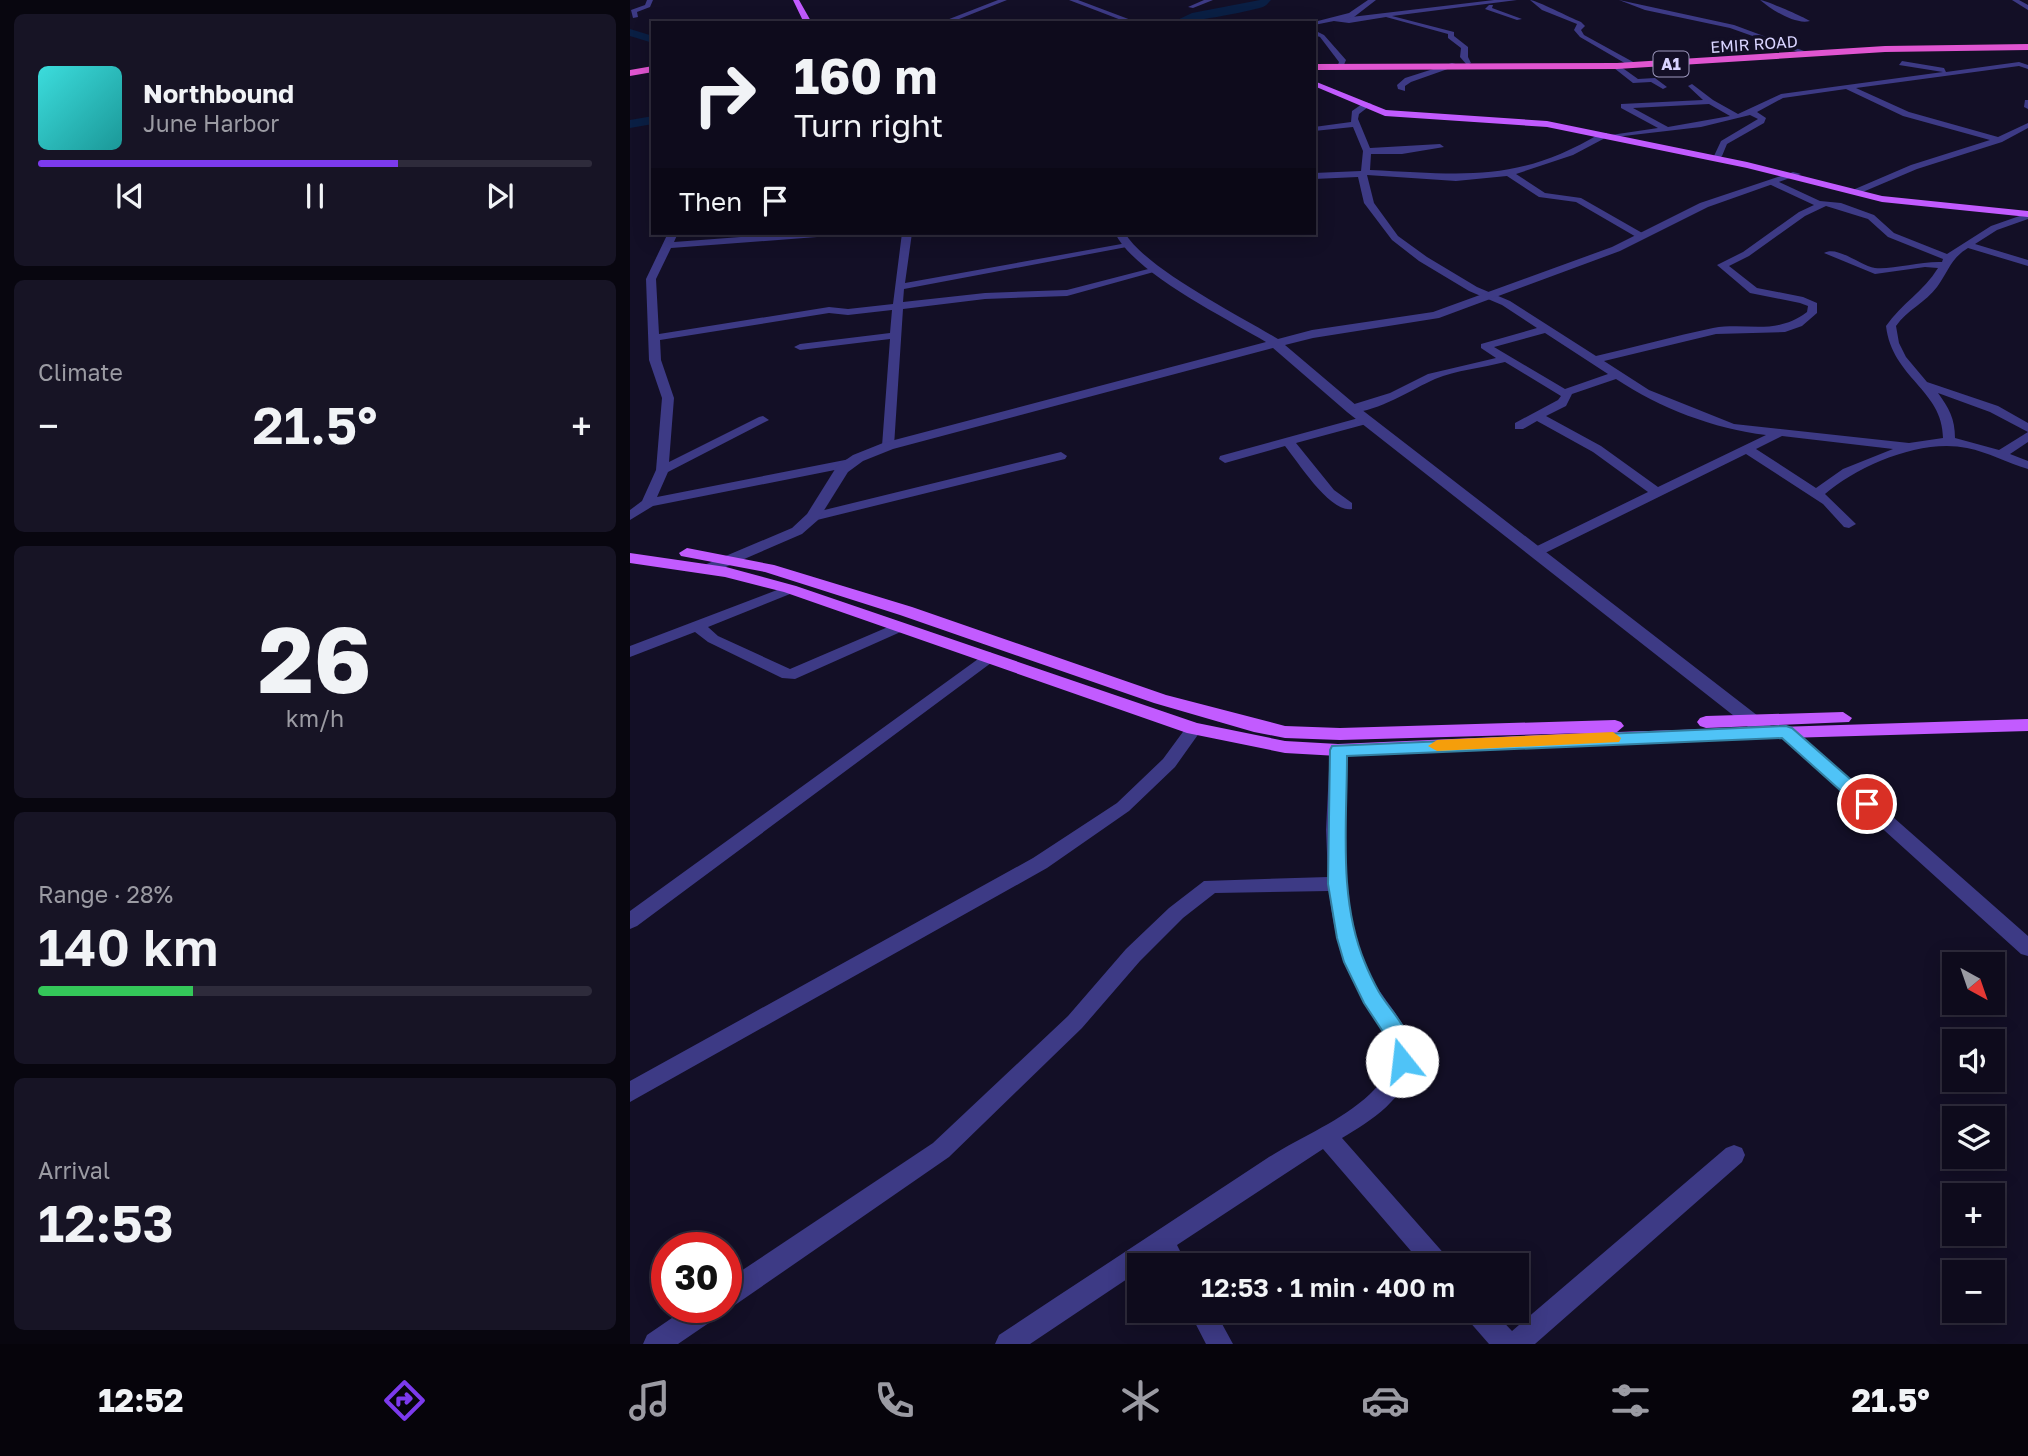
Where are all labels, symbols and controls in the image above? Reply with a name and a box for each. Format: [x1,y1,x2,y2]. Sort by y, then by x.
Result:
street label: EMIR ROAD [1710,31,1798,57]
text: 160 m [794,46,937,105]
icon: right [679,49,770,140]
road number: A1 [1654,52,1688,76]
text: Northbound [143,78,294,109]
text: Turn right [794,106,943,144]
text: June Harbor [143,109,279,137]
icon: previous [111,177,149,215]
icon: pause [296,177,334,215]
icon: next [481,177,519,215]
icon: arrive [756,182,794,220]
text: Then [679,186,742,217]
text: Climate [38,358,123,386]
text: 21.5° [253,393,377,455]
text: − [38,403,59,448]
text: + [571,403,592,448]
text: 26 [258,604,372,713]
text: km/h [286,704,344,732]
pin [1837,774,1897,834]
icon: arrive [1848,785,1886,823]
text: Range · 28% [38,880,173,908]
text: 140 km [38,915,219,977]
north arrow [1942,952,2006,1015]
map controls [1942,952,2005,1323]
position arrow [1365,1024,1439,1098]
button: sound [1942,1029,2005,1092]
button: layers [1942,1106,2005,1169]
text: Arrival [38,1156,110,1184]
button: + [1942,1183,2005,1246]
text: 12:53 [38,1191,174,1253]
speed limit sign: 30 [651,1232,742,1323]
button: − [1942,1260,2005,1323]
text: 12:53 · 1 min · 400 m [1201,1272,1455,1303]
icon: directions [380,1376,429,1425]
icon: music [625,1376,674,1425]
icon: phone [870,1376,919,1425]
icon: climate [1116,1376,1165,1425]
icon: car [1361,1376,1410,1425]
icon: filters [1606,1376,1655,1425]
text: 12:52 [98,1381,183,1419]
text: 21.5° [1852,1381,1930,1419]

